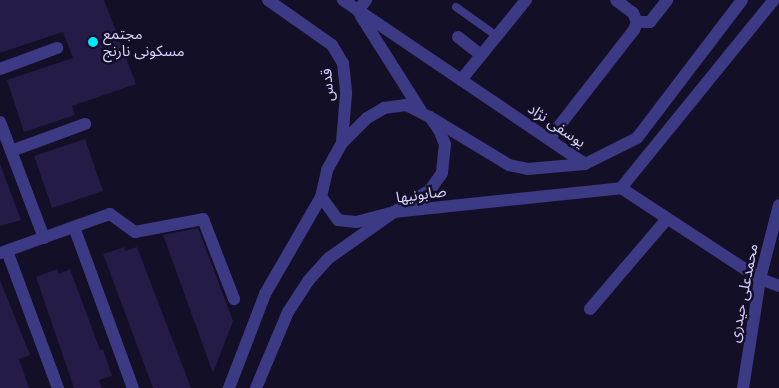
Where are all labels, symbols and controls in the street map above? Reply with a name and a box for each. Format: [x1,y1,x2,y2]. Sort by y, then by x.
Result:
place label: مجتمع مسکونی نارنج [103,24,185,59]
marker: مجتمع مسکونی نارنج [87,36,99,48]
street label: قدس [317,68,337,102]
street label: یوسفی نژاد [525,99,589,151]
street label: صابونیها [395,182,447,206]
street label: محمدعلی حیدری [725,242,761,344]

